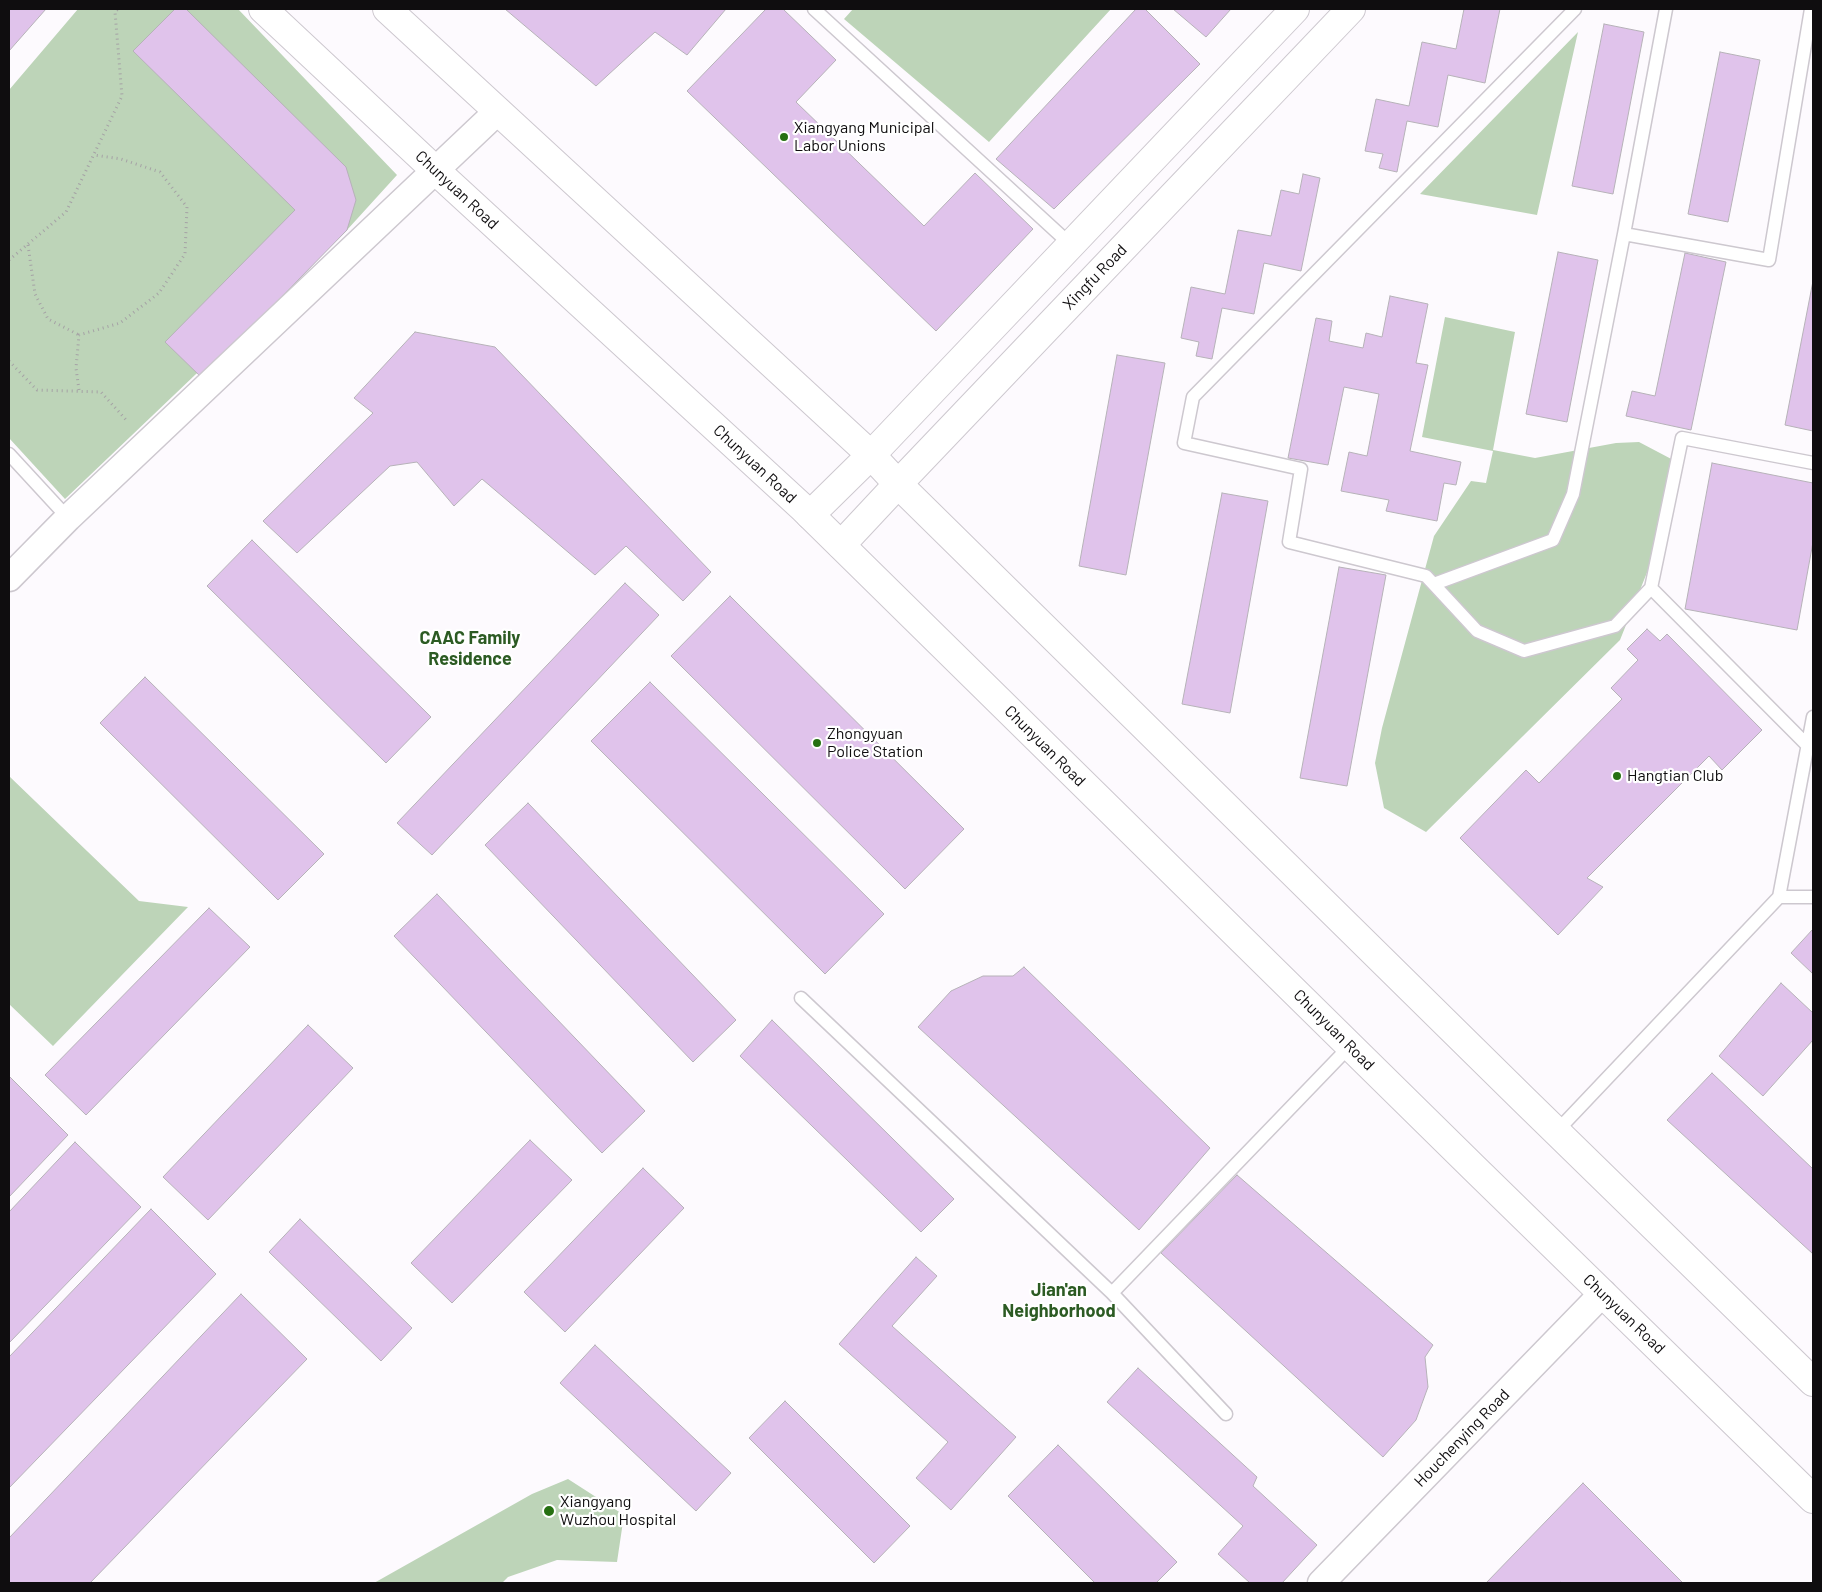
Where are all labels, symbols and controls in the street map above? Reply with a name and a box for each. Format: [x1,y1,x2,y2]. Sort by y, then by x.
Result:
place label: Xiangyang Municipal Labor Unions [794,118,934,156]
marker: Xiangyang Municipal Labor Unions [778,131,790,143]
street label: Chunyuan Road [411,147,503,233]
street label: Xingfu Road [1059,240,1131,314]
street label: Chunyuan Road [709,421,801,507]
district label: CAAC Family Residence [420,627,520,670]
street label: Chunyuan Road [1000,701,1090,791]
place label: Zhongyuan Police Station [827,724,923,762]
marker: Zhongyuan Police Station [811,737,823,749]
place label: Hangtian Club [1627,766,1723,786]
marker: Hangtian Club [1611,770,1623,782]
street label: Chunyuan Road [1289,985,1379,1075]
street label: Chunyuan Road [1579,1270,1669,1358]
district label: Jian'an Neighborhood [1002,1279,1116,1322]
street label: Houchenying Road [1410,1385,1514,1491]
place label: Xiangyang Wuzhou Hospital [560,1492,676,1530]
marker: Xiangyang Wuzhou Hospital [542,1504,556,1518]

